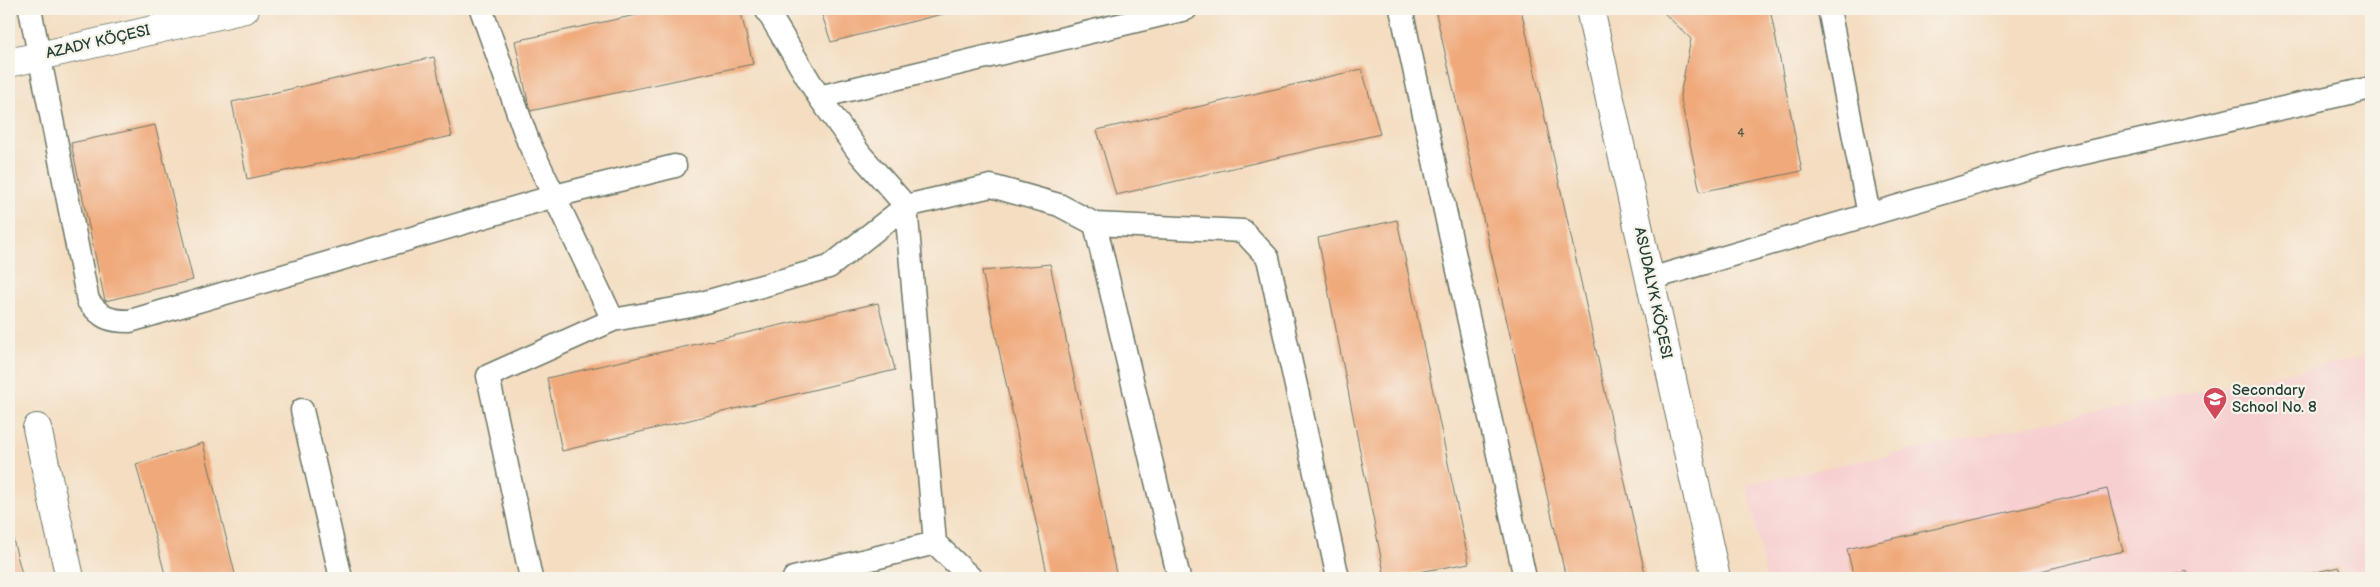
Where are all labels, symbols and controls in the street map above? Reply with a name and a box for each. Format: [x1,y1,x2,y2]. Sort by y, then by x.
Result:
street label: AZADY KÖÇESI [44,21,152,63]
house number: 4 [1737,126,1745,141]
street label: ASUDALYK KÖÇESI [1630,225,1676,361]
place label: Secondary School No. 8 [2232,381,2317,417]
school or university icon: Secondary School No. 8 [2202,386,2228,420]

